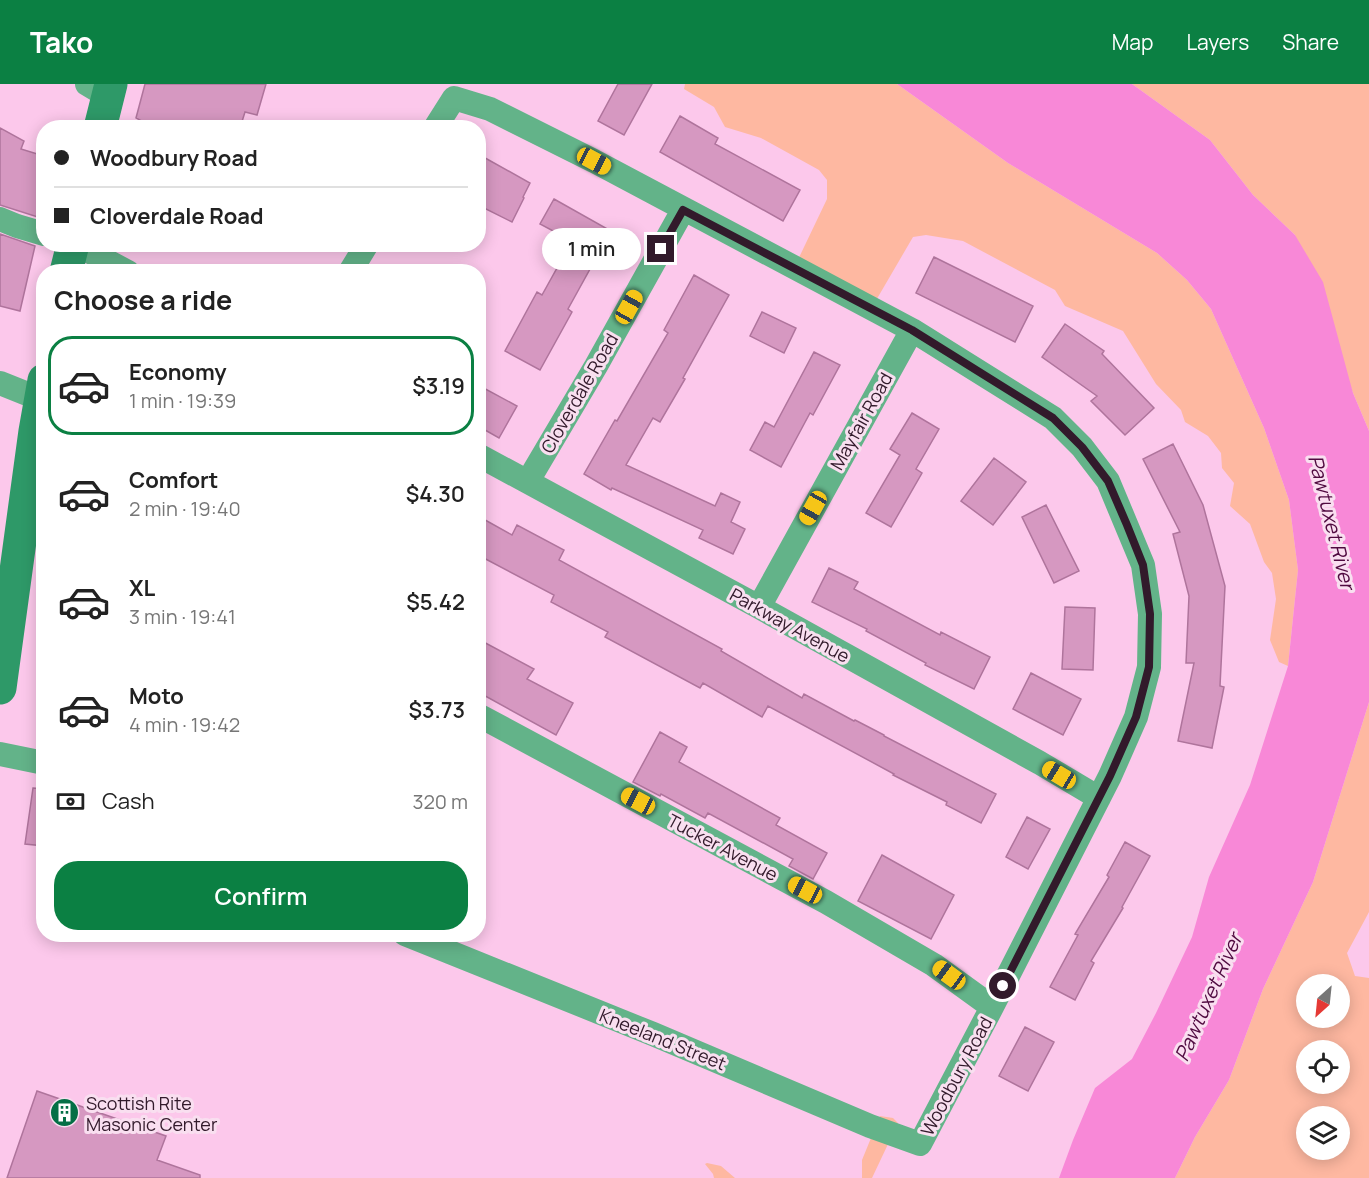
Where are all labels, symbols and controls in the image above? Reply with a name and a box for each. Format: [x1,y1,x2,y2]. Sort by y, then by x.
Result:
text: Tako [30,23,93,61]
text: Map [1112,28,1153,56]
text: Layers [1186,28,1249,56]
text: Share [1282,28,1339,56]
text: Woodbury Road [90,143,258,173]
car [574,145,614,177]
text: Cloverdale Road [90,201,264,231]
callout: 1 min [541,228,640,270]
text: 1 min [568,235,615,262]
route end [647,235,674,262]
text: Choose a ride [54,281,232,318]
car [612,287,646,327]
street label: Cloverdale Road [535,329,623,457]
text: Economy [129,357,227,387]
icon: car [57,359,111,413]
street label: Mayfair Road [824,368,898,474]
text: $3.19 [412,371,465,401]
text: 1 min · 19:39 [129,387,237,414]
water label: Pawtuxet River [1302,452,1362,595]
text: Comfort [129,465,218,495]
icon: car [57,467,111,521]
text: $4.30 [406,479,465,509]
car [796,488,830,528]
text: 2 min · 19:40 [129,495,241,522]
text: XL [129,573,155,603]
icon: car [57,575,111,629]
street label: Parkway Avenue [726,582,854,668]
text: $5.42 [406,587,465,617]
text: 3 min · 19:41 [129,603,236,630]
text: Moto [129,681,184,711]
icon: car [57,683,111,737]
text: $3.73 [408,695,465,725]
text: 4 min · 19:42 [129,711,240,738]
car [1039,758,1079,792]
icon: cash [54,785,87,818]
car [618,785,658,817]
text: Cash [102,786,155,816]
text: 320 m [412,788,468,815]
street label: Tucker Avenue [664,808,782,886]
button: Confirm [54,861,468,930]
car [785,874,825,906]
water label: Pawtuxet River [1168,926,1249,1065]
car [929,957,969,993]
route start [989,972,1016,999]
north arrow [1296,974,1350,1028]
map controls [1296,974,1350,1160]
street label: Kneeland Street [596,1003,730,1075]
street label: Woodbury Road [915,1012,997,1140]
button: locate [1296,1040,1350,1094]
place label: Scottish Rite Masonic Center [86,1091,218,1136]
building icon: Scottish Rite Masonic Center [49,1097,81,1129]
button: layers [1296,1106,1350,1160]

